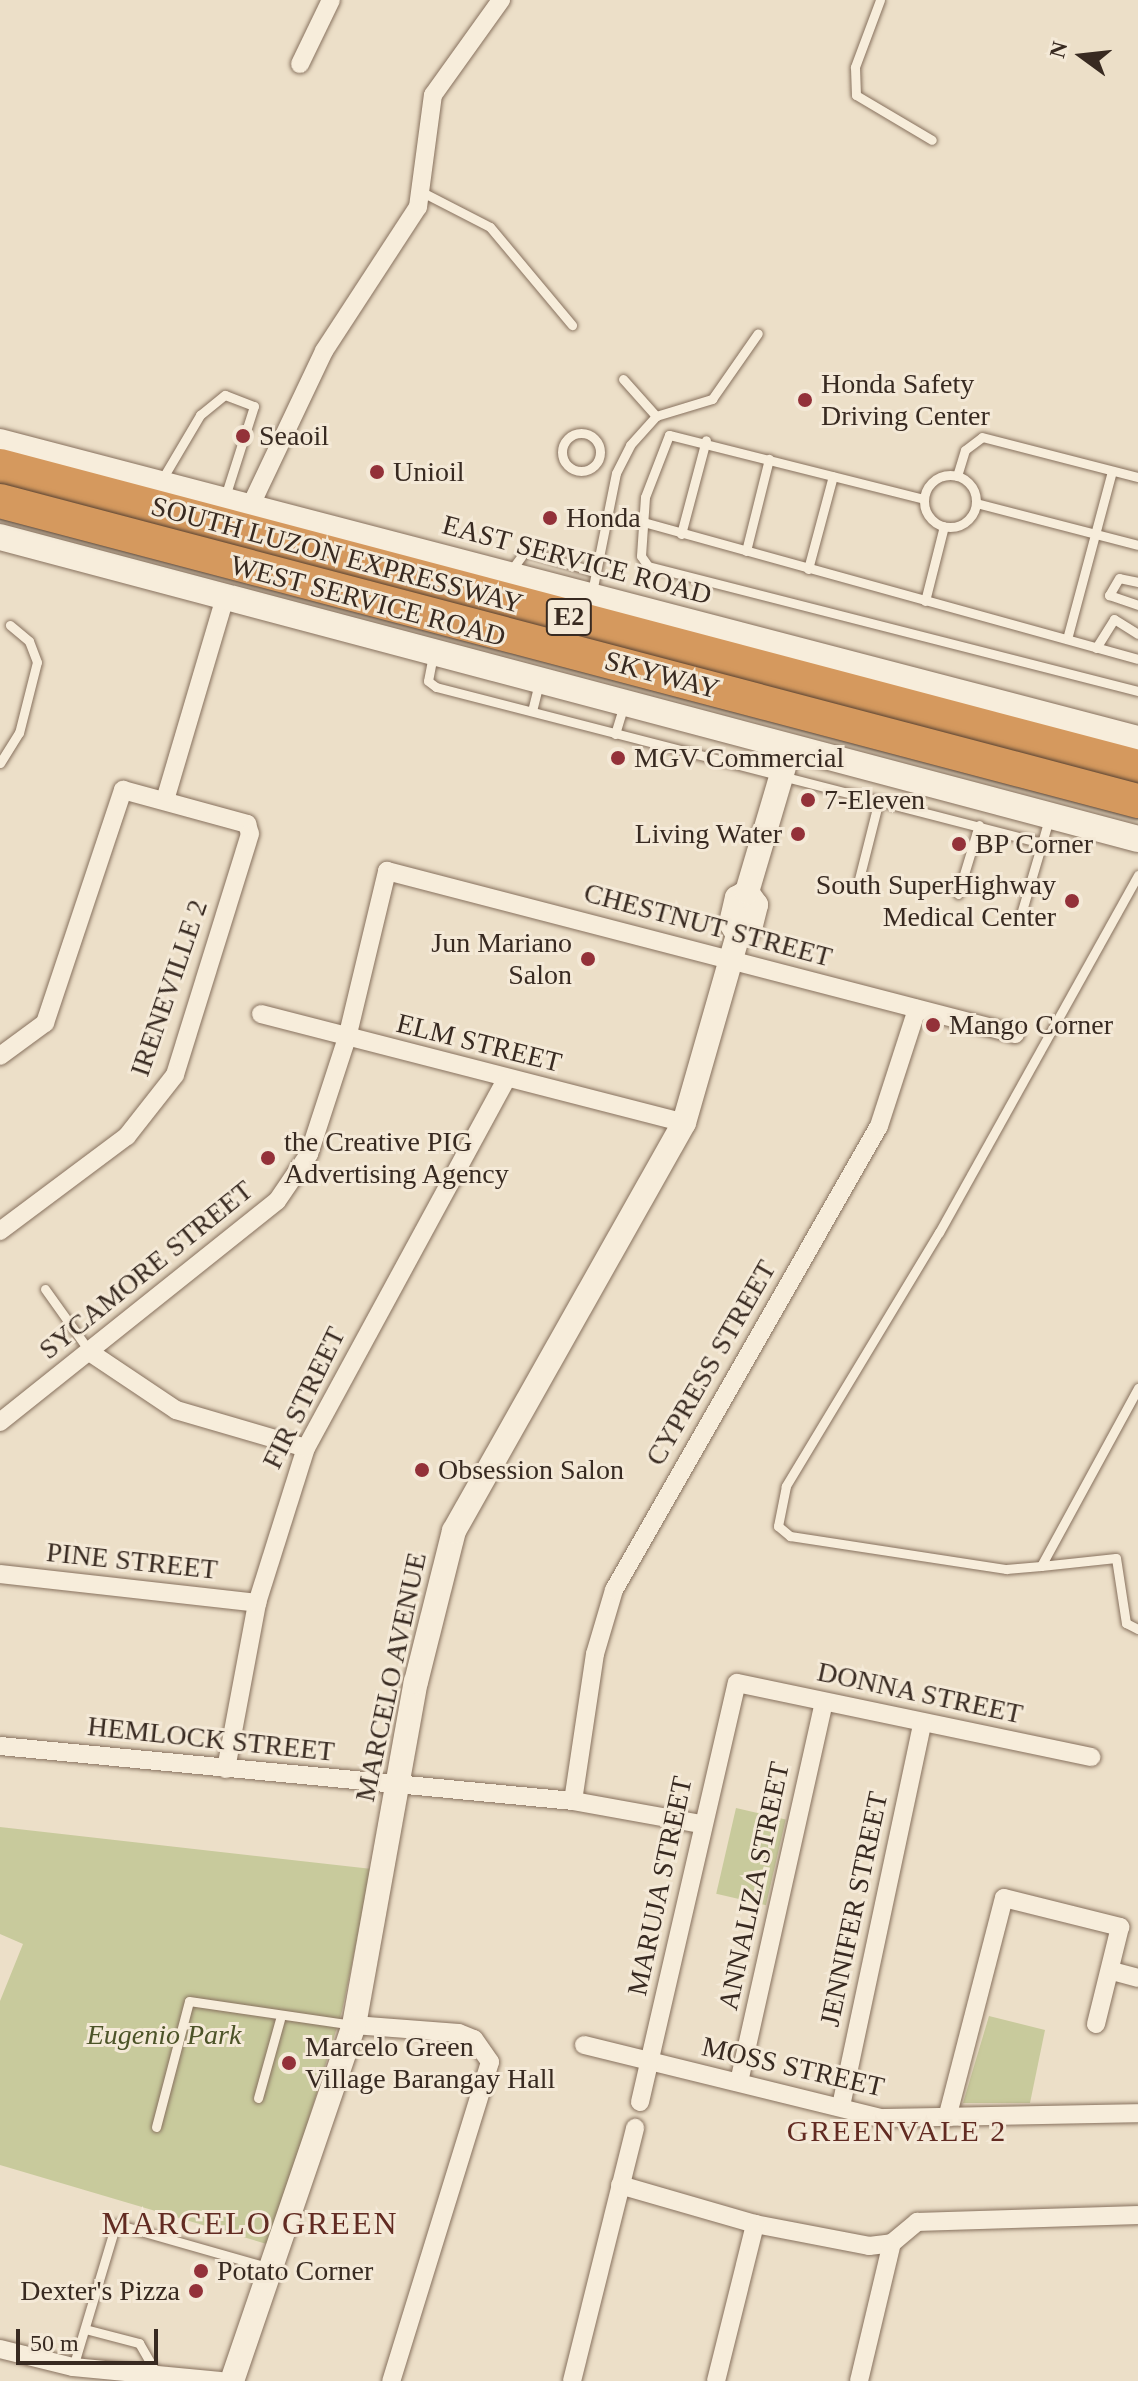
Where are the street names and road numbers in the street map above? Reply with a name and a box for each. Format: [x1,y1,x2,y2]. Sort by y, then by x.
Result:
street label: SOUTH LUZON EXPRESSWAY [148,489,526,621]
street label: EAST SERVICE ROAD [438,508,716,612]
street label: WEST SERVICE ROAD [227,548,509,654]
road number: E2 [545,595,593,639]
street label: SKYWAY [601,644,723,706]
street label: CHESTNUT STREET [580,876,836,974]
street label: IRENEVILLE 2 [123,895,215,1081]
street label: ELM STREET [393,1006,565,1080]
street label: SYCAMORE STREET [32,1173,260,1367]
street label: CYPRESS STREET [639,1255,783,1471]
street label: FIR STREET [255,1322,353,1474]
street label: PINE STREET [45,1535,219,1587]
street label: MARCELO AVENUE [348,1549,434,1805]
street label: DONNA STREET [813,1655,1027,1731]
street label: HEMLOCK STREET [86,1709,336,1769]
street label: ANNALIZA STREET [711,1758,797,2014]
street label: MARUJA STREET [620,1773,700,1999]
street label: JENNIFER STREET [813,1789,895,2029]
street label: MOSS STREET [699,2030,887,2104]

